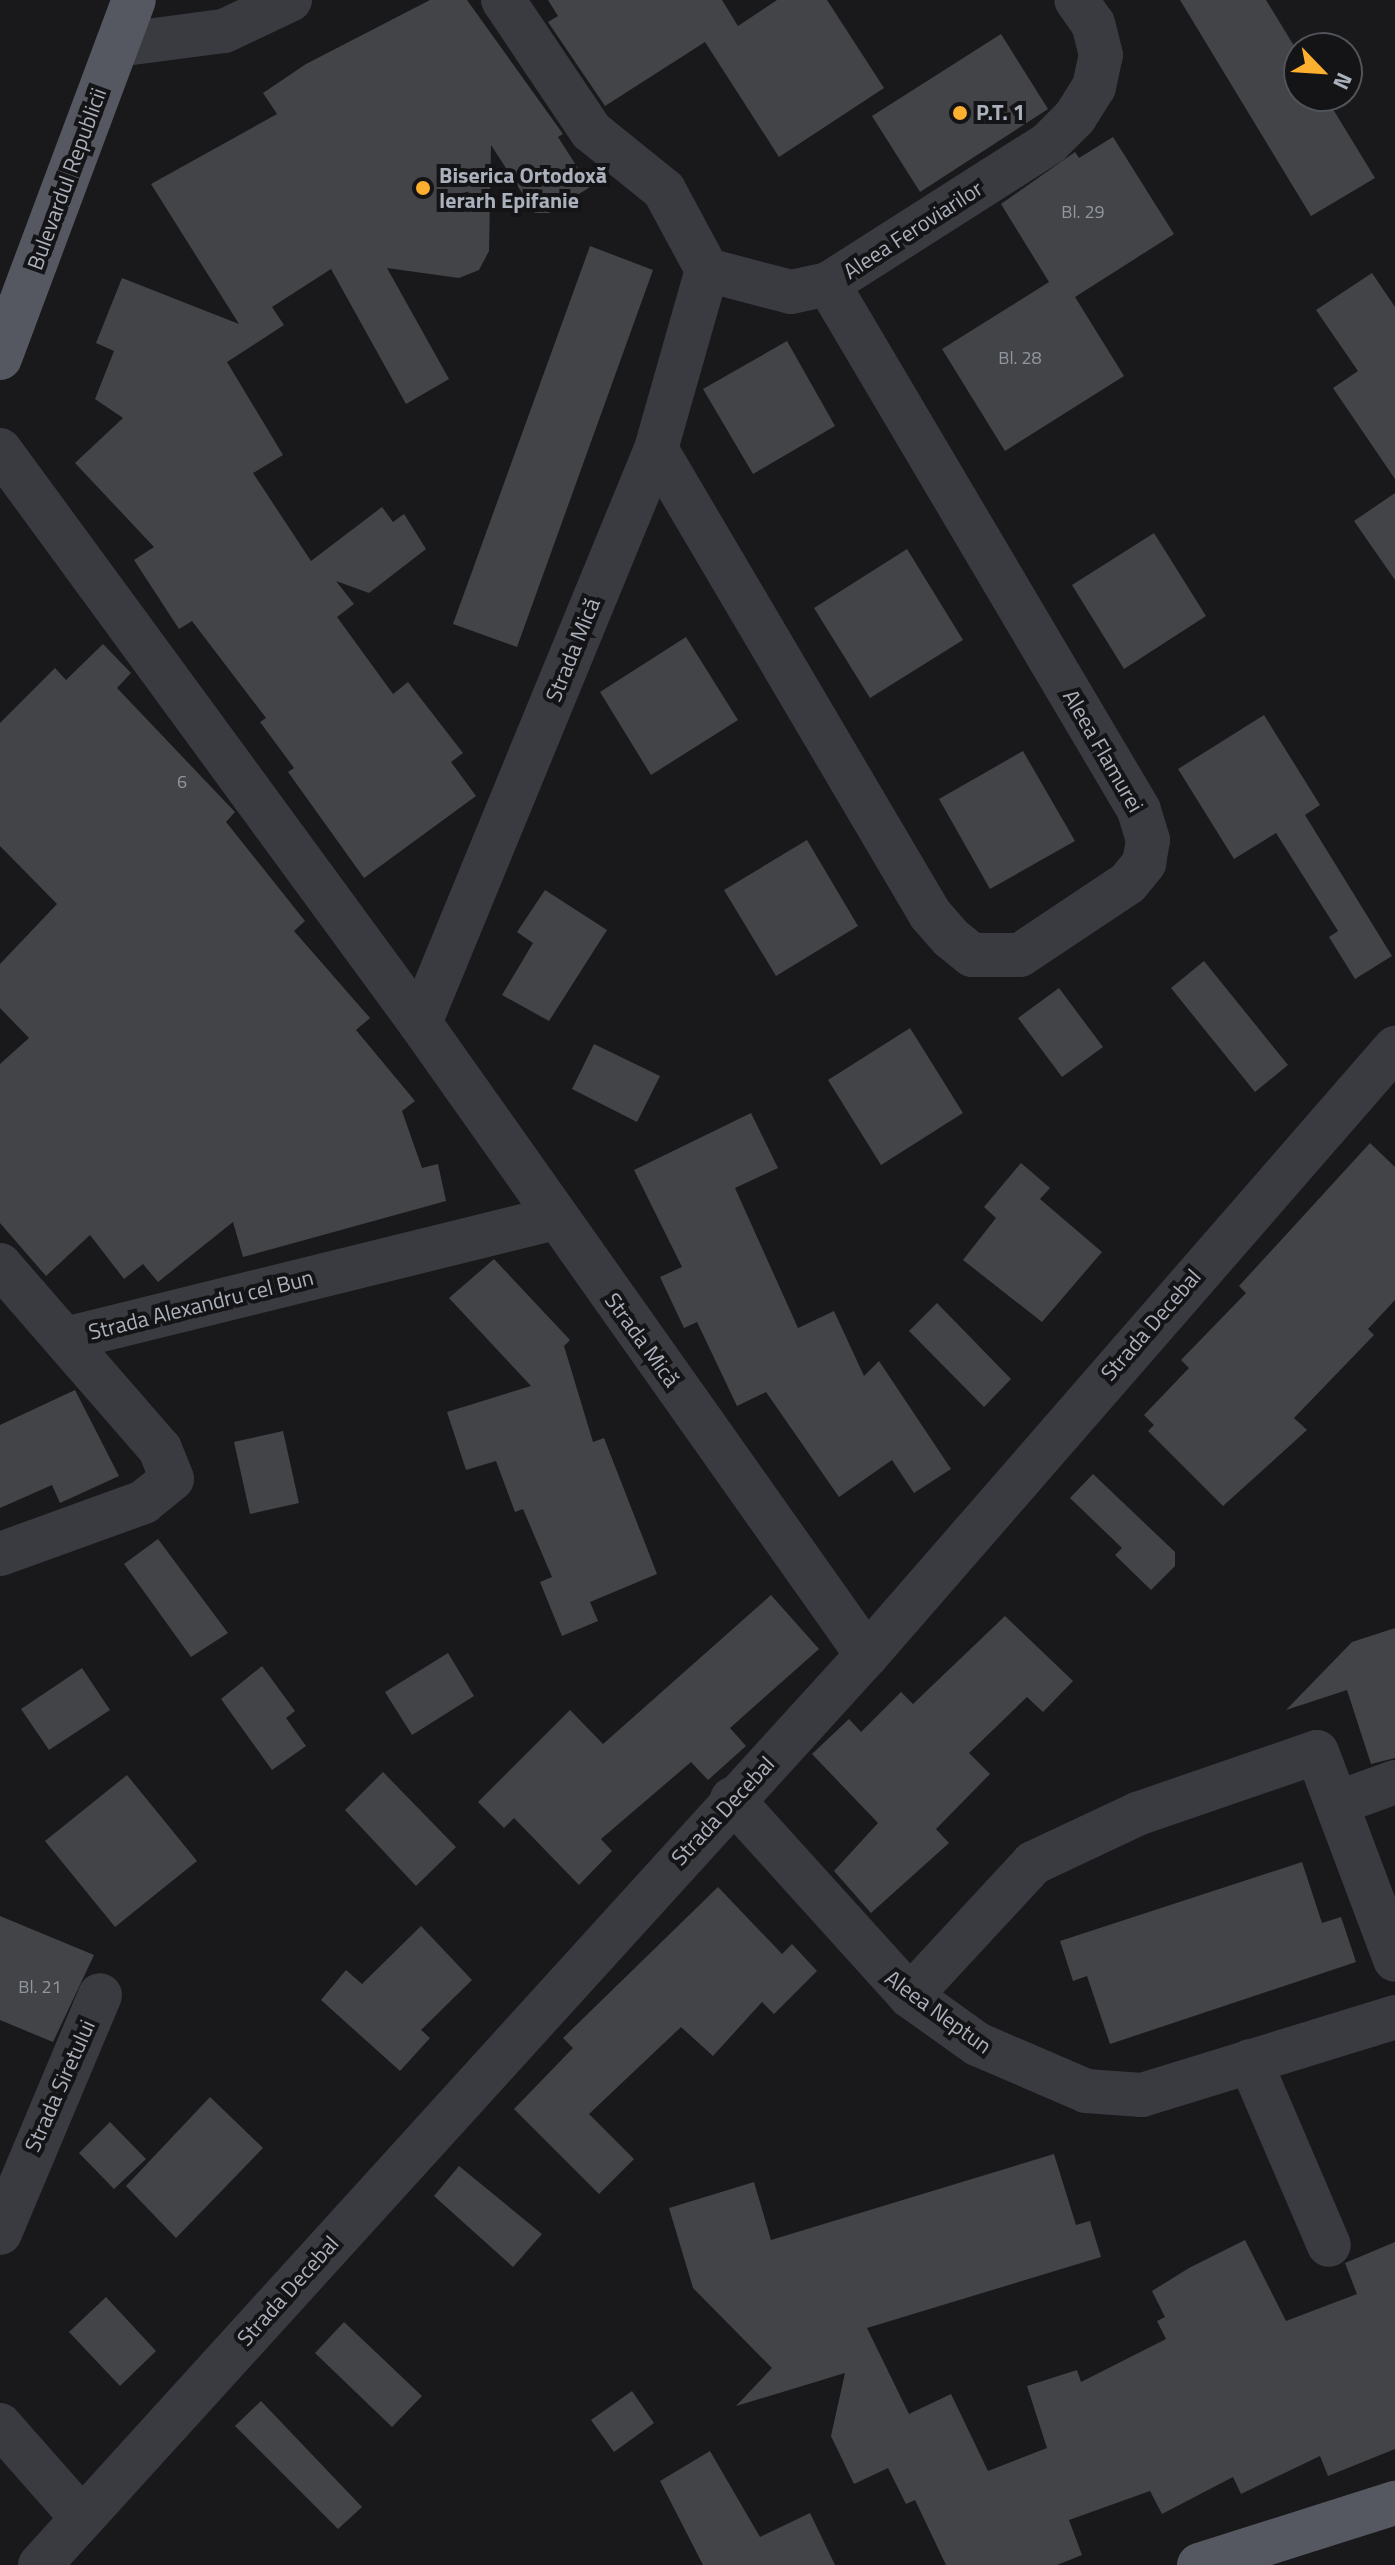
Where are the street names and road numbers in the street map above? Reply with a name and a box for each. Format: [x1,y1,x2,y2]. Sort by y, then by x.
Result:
street label: Bulevardul Republicii [22,84,112,274]
street label: Aleea Feroviarilor [838,175,988,285]
street label: Strada Mică [540,594,606,706]
street label: Aleea Flamurei [1057,685,1149,817]
street label: Strada Alexandru cel Bun [86,1264,316,1346]
street label: Strada Decebal [1095,1264,1207,1386]
street label: Strada Mică [599,1288,685,1392]
street label: Strada Decebal [666,1751,780,1871]
street label: Aleea Neptun [880,1965,996,2059]
street label: Strada Siretului [19,2016,101,2156]
street label: Strada Decebal [232,2230,344,2352]

